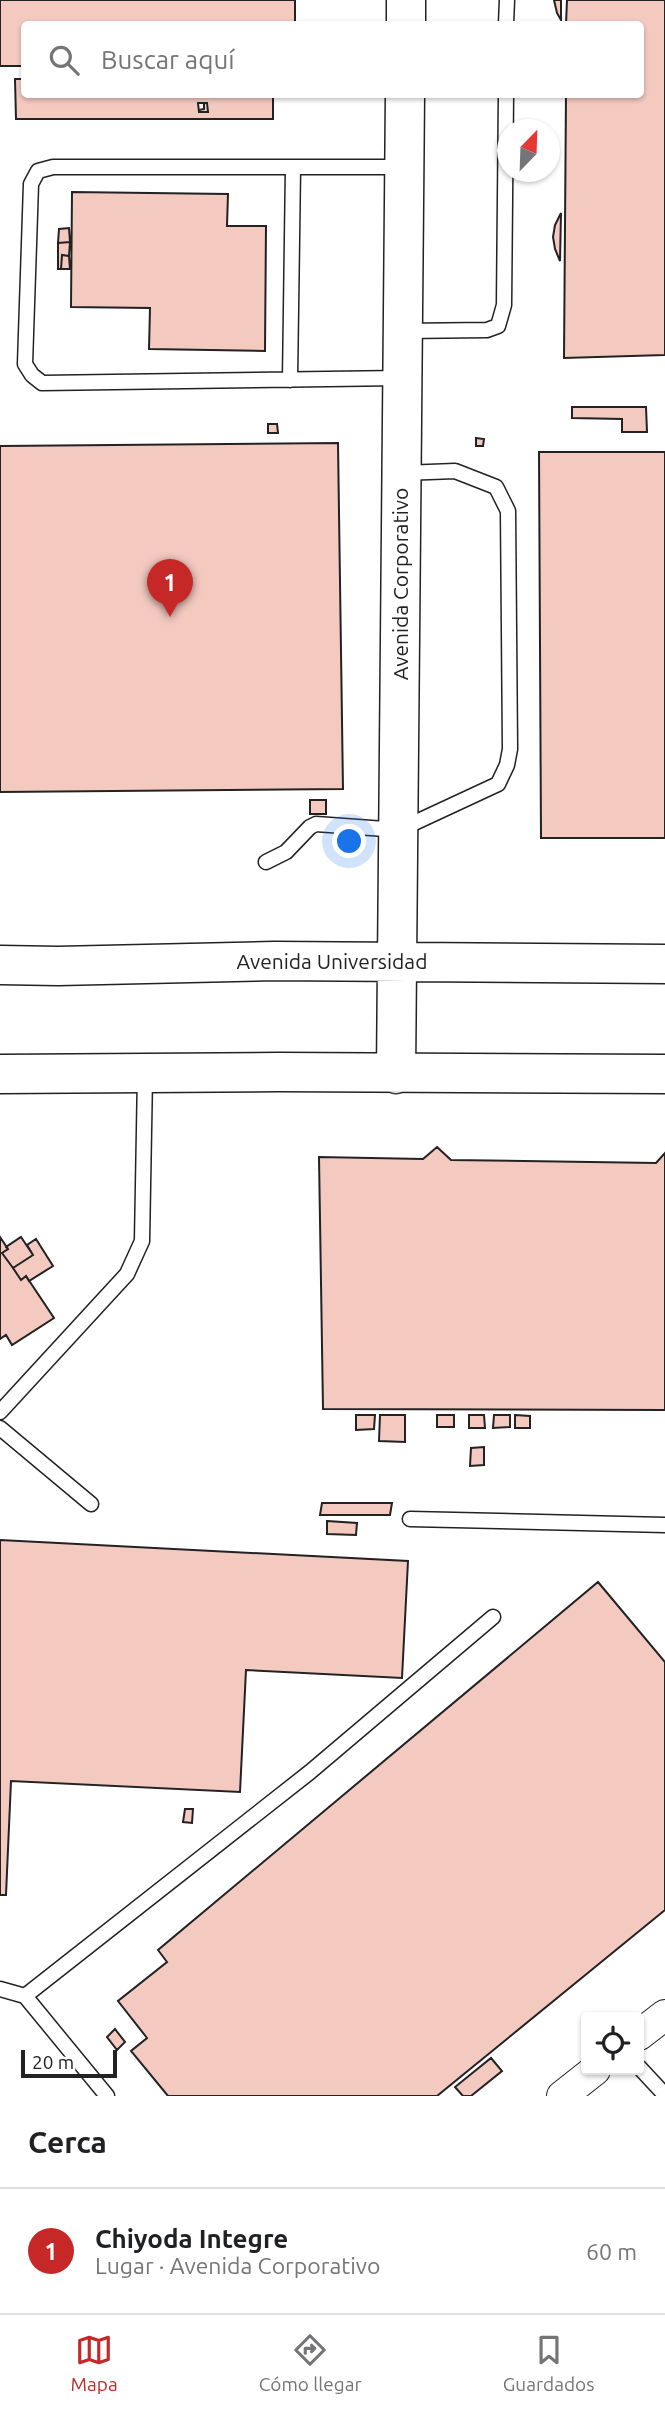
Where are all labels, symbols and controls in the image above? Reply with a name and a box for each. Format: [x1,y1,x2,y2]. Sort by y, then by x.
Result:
search box [21,21,644,98]
icon: search [45,41,83,79]
text: Buscar aquí [101,45,235,74]
north arrow [497,119,560,182]
street label: Avenida Corporativo [388,488,412,680]
pin: 1 [147,559,193,617]
your location [332,824,366,858]
street label: Avenida Universidad [237,949,427,973]
map controls [581,2012,644,2075]
button: locate [581,2012,644,2075]
scale bar [21,2047,117,2079]
text: 20 m [32,2051,74,2073]
text: Cerca [28,2125,107,2159]
text: Chiyoda Integre [95,2224,288,2253]
text: 1 [45,2239,57,2264]
text: 60 m [586,2239,637,2264]
text: Lugar · Avenida Corporativo [95,2253,380,2278]
tab: Mapa [71,2331,118,2395]
tab: Cómo llegar [259,2331,362,2395]
tab: Guardados [503,2331,594,2395]

